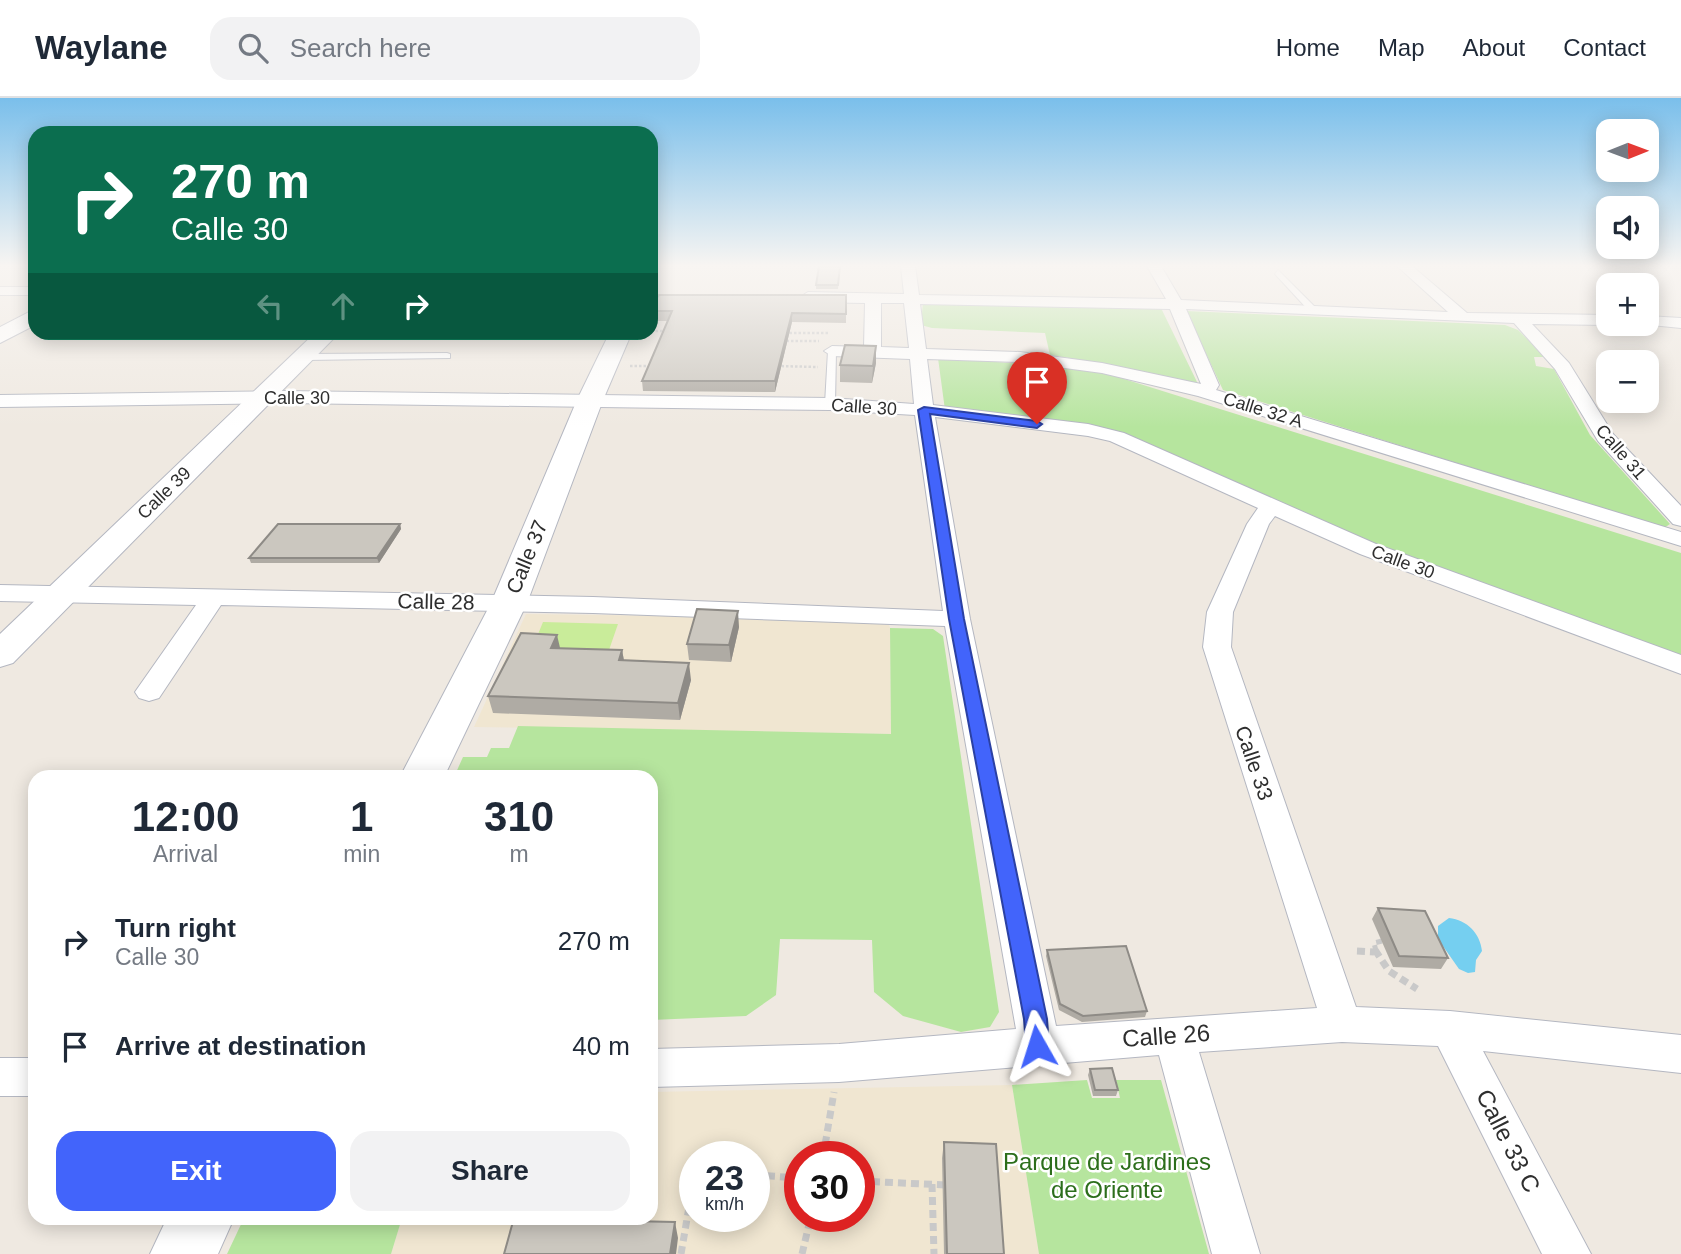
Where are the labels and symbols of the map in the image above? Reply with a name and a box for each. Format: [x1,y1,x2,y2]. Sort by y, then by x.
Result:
north arrow [1596,119,1659,182]
pin [1007,352,1067,424]
street label: Calle 30 [264,388,330,408]
street label: Calle 32 A [1221,388,1305,432]
street label: Calle 30 [830,395,898,419]
street label: Calle 31 [1592,421,1650,483]
street label: Calle 39 [133,463,195,523]
street label: Calle 37 [501,517,552,597]
street label: Calle 30 [1369,541,1437,583]
street label: Calle 28 [397,589,475,614]
street label: Calle 33 [1231,723,1278,803]
position arrow [1000,1009,1074,1083]
street label: Calle 26 [1121,1019,1211,1052]
street label: Calle 33 C [1471,1085,1546,1197]
speed limit sign: 30 [784,1141,875,1232]
park label: Parque de Jardines de Oriente [1003,1148,1211,1203]

